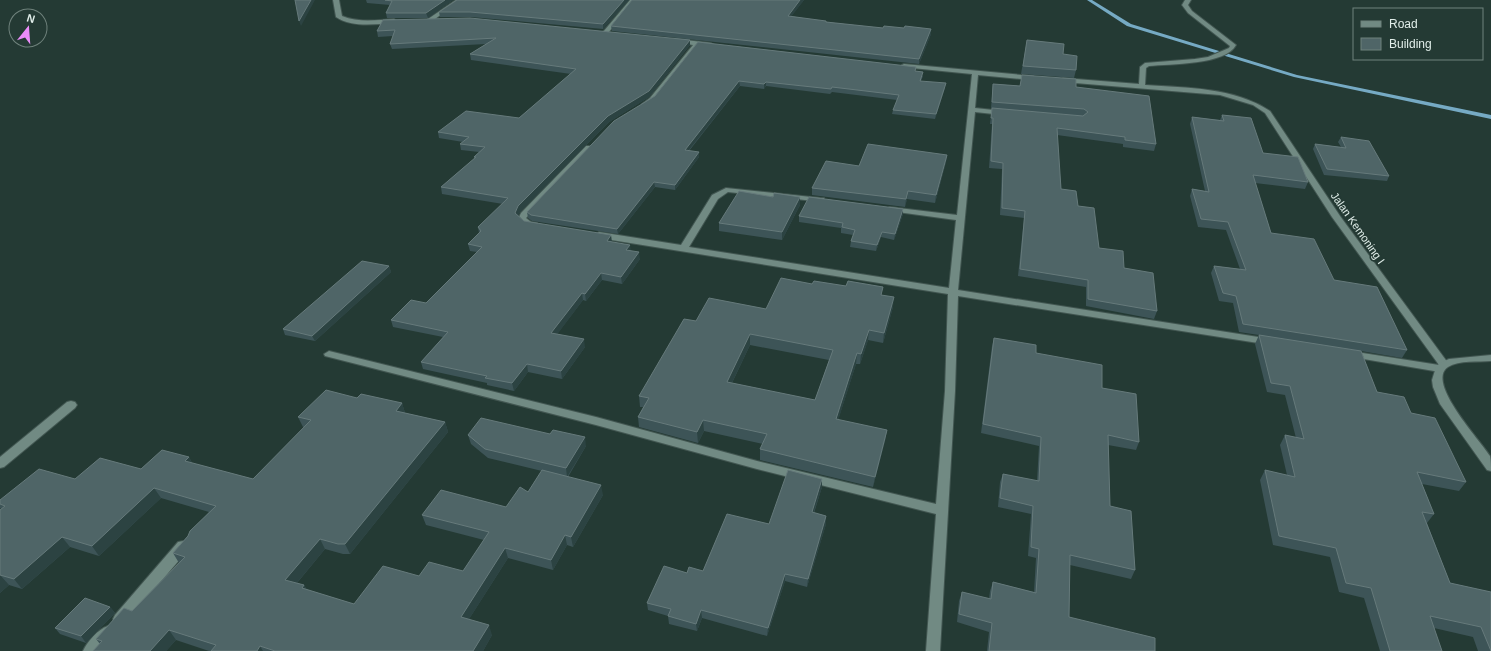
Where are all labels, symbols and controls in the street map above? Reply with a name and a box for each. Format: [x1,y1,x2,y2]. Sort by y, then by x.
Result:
north arrow [8,8,48,48]
legend [1353,8,1483,60]
text: N [25,12,37,25]
text: Road [1389,17,1418,31]
text: Building [1389,37,1432,51]
street label: Jalan Kemoning I [1329,190,1387,266]

